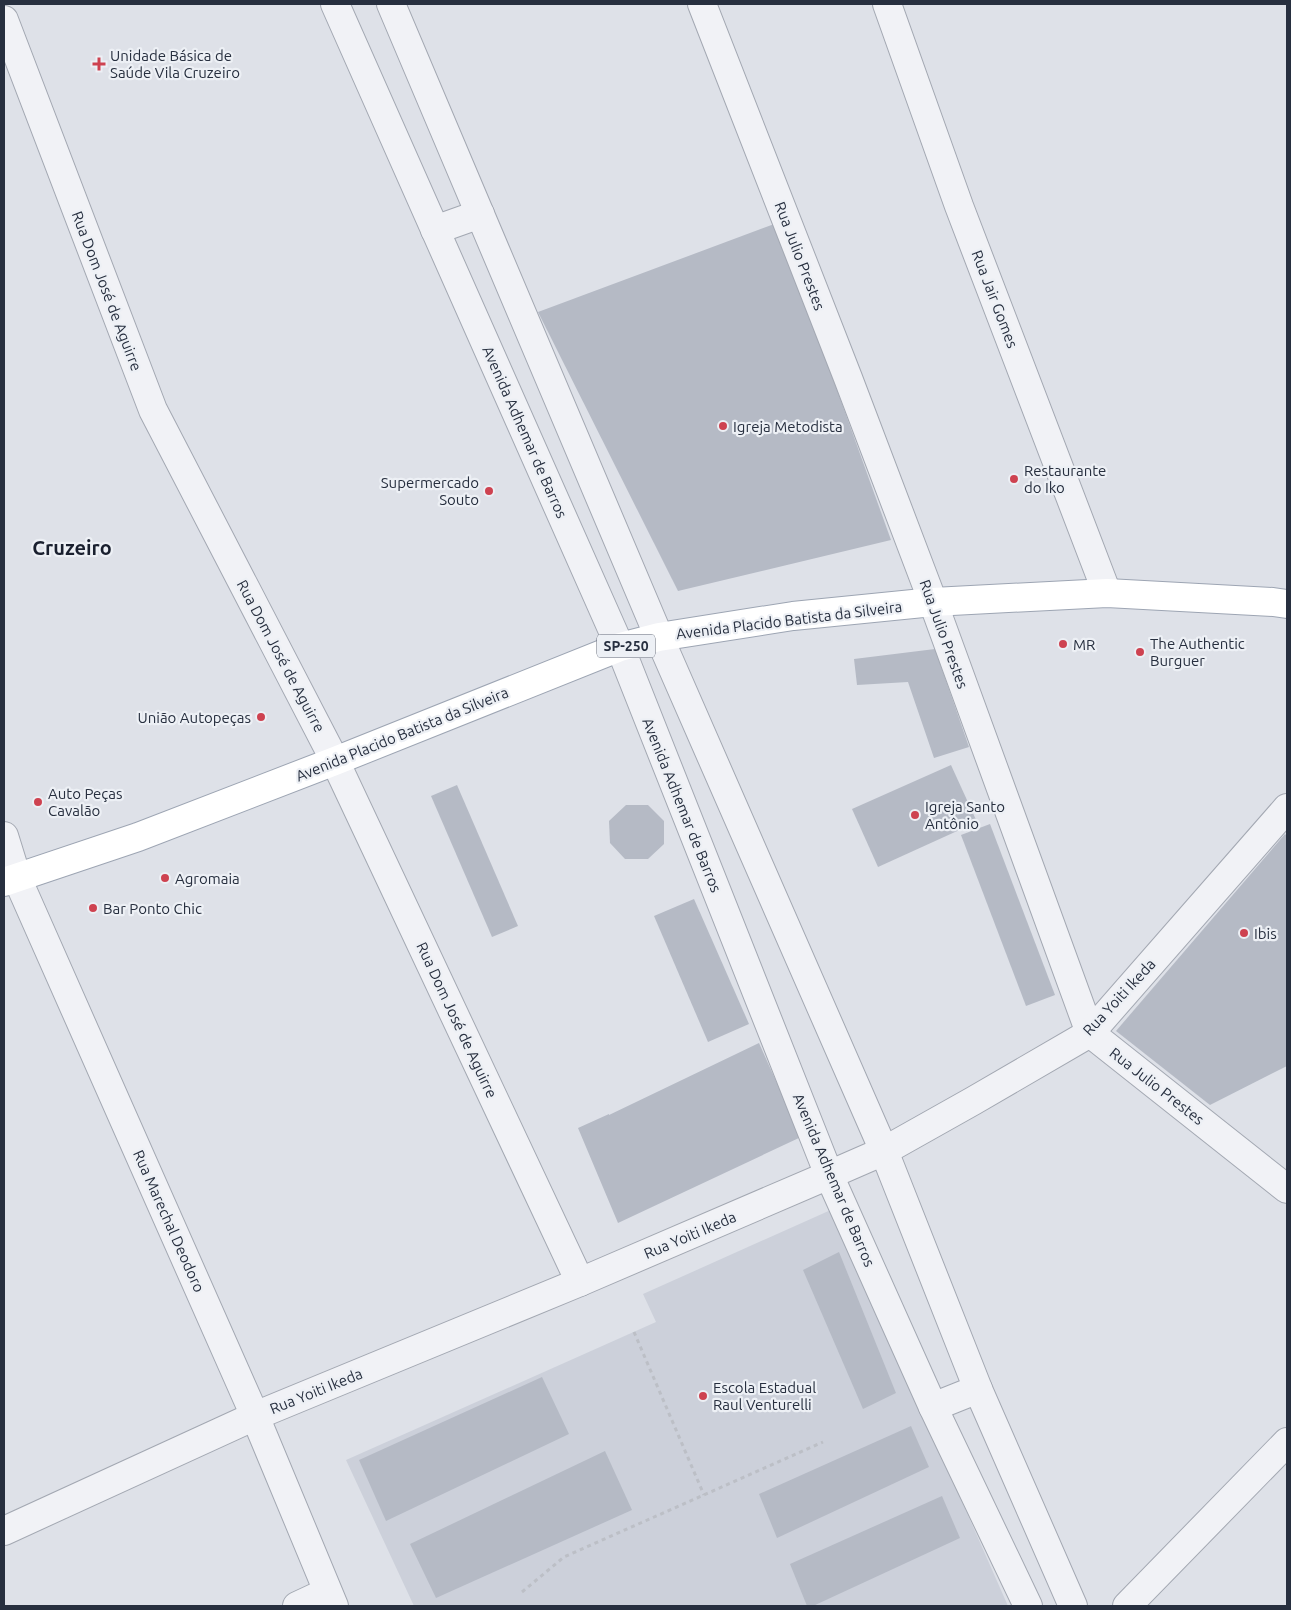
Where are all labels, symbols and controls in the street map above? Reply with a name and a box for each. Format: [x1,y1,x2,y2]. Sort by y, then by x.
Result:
place label: Unidade Básica de Saúde Vila Cruzeiro [110,47,240,81]
marker: Unidade Básica de Saúde Vila Cruzeiro [92,57,106,71]
street label: Rua Julio Prestes [771,199,829,313]
street label: Rua Dom José de Aguirre [69,209,145,373]
street label: Rua Jair Gomes [969,248,1021,350]
street label: Avenida Adhemar de Barros [479,343,571,521]
place label: Igreja Metodista [733,418,843,435]
marker: Igreja Metodista [717,420,729,432]
place label: Restaurante do Iko [1024,462,1106,496]
marker: Restaurante do Iko [1008,473,1020,485]
place label: Supermercado Souto [381,474,479,508]
marker: Supermercado Souto [483,485,495,497]
district label: Cruzeiro [32,536,112,559]
street label: Rua Dom José de Aguirre [234,577,328,735]
street label: Rua Julio Prestes [916,577,972,691]
street label: Avenida Placido Batista da Silveira [675,598,903,642]
road number: SP-250 [597,634,655,658]
place label: The Authentic Burguer [1150,635,1245,669]
place label: MR [1073,636,1095,653]
marker: MR [1057,638,1069,650]
marker: The Authentic Burguer [1134,646,1146,658]
street label: Avenida Placido Batista da Silveira [293,683,511,785]
place label: União Autopeças [137,709,251,726]
marker: União Autopeças [255,711,267,723]
street label: Avenida Adhemar de Barros [639,715,725,895]
place label: Auto Peças Cavalão [48,785,123,819]
marker: Auto Peças Cavalão [32,796,44,808]
place label: Igreja Santo Antônio [925,798,1005,832]
marker: Igreja Santo Antônio [909,809,921,821]
place label: Agromaia [175,870,240,887]
marker: Agromaia [159,872,171,884]
place label: Bar Ponto Chic [103,900,202,917]
marker: Bar Ponto Chic [87,902,99,914]
place label: Ibis [1254,925,1277,942]
marker: Ibis [1238,927,1250,939]
street label: Rua Dom José de Aguirre [413,939,501,1101]
street label: Rua Yoiti Ikeda [1079,955,1159,1039]
street label: Rua Julio Prestes [1107,1044,1207,1128]
street label: Avenida Adhemar de Barros [790,1091,878,1269]
street label: Rua Marechal Deodoro [130,1147,208,1295]
street label: Rua Yoiti Ikeda [641,1208,739,1262]
street label: Rua Yoiti Ikeda [267,1365,365,1417]
place label: Escola Estadual Raul Venturelli [713,1379,816,1413]
marker: Escola Estadual Raul Venturelli [697,1390,709,1402]

